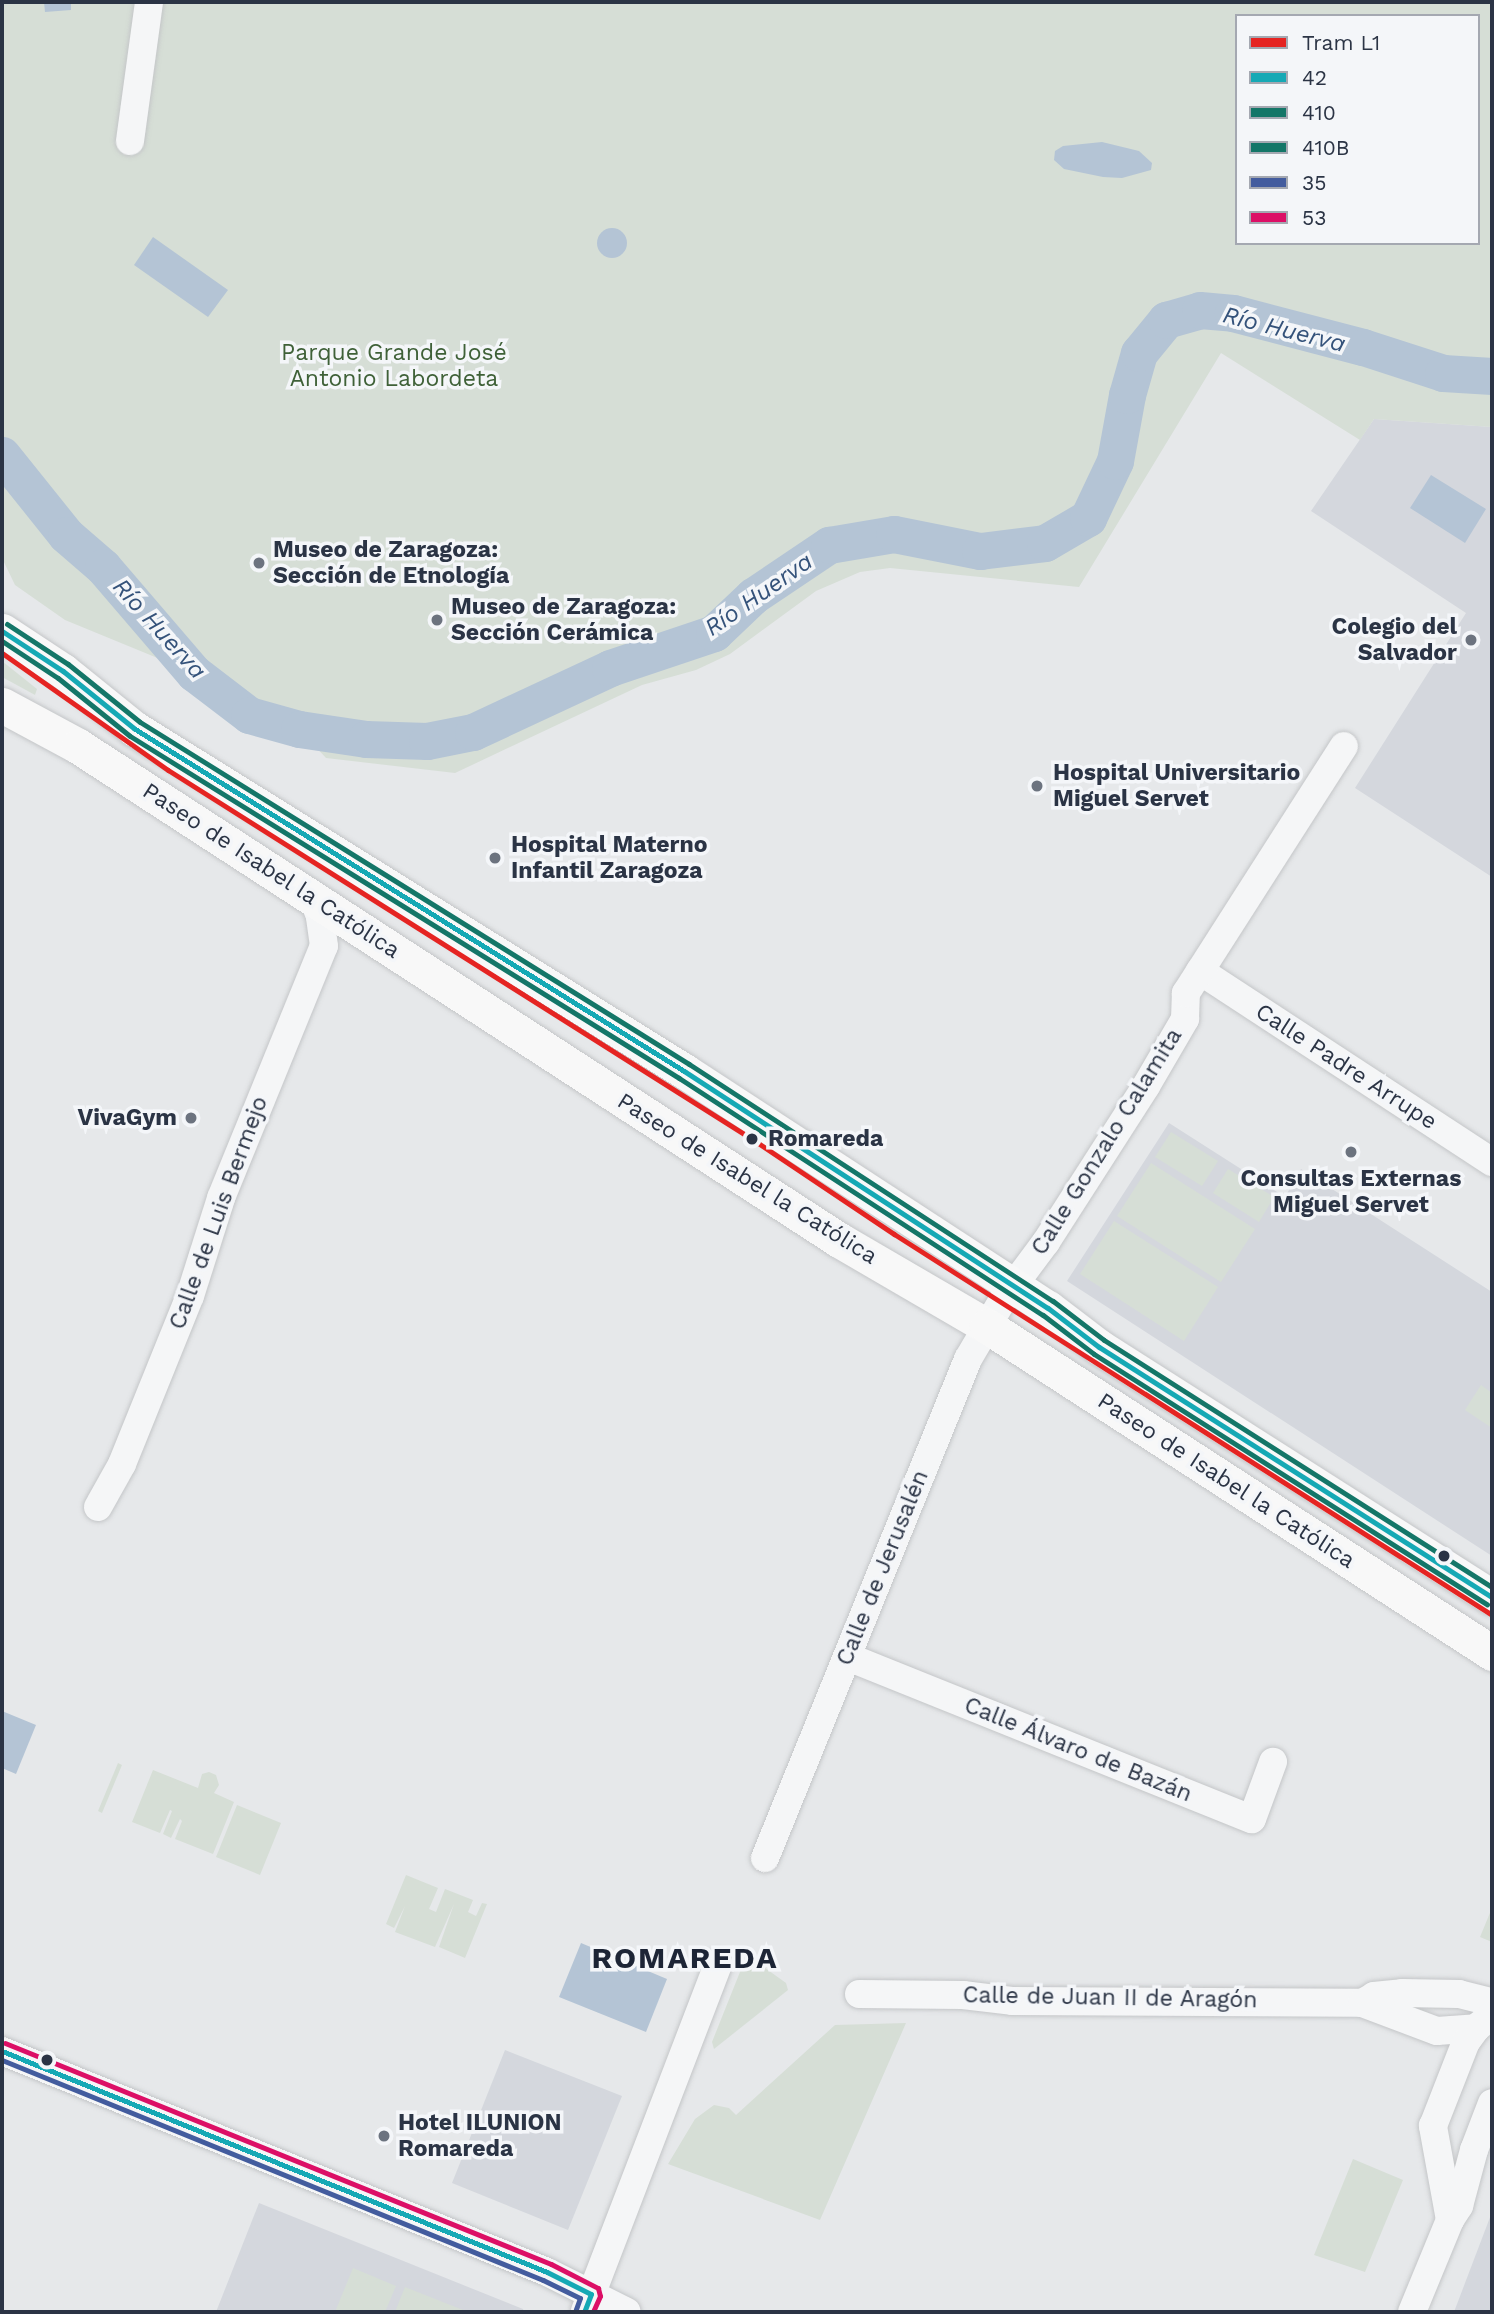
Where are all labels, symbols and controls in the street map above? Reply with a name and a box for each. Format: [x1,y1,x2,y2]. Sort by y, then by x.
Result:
legend [1235,14,1480,245]
text: Tram L1 [1302,30,1380,55]
text: 42 [1302,65,1327,90]
text: 410 [1302,100,1336,125]
text: 410B [1302,135,1349,160]
text: 35 [1302,170,1326,195]
text: 53 [1302,205,1326,230]
water label: Río Huerva [1220,301,1348,359]
park label: Parque Grande José Antonio Labordeta [281,339,507,393]
place label: Museo de Zaragoza: Sección de Etnología [273,536,509,590]
water label: Río Huerva [699,547,819,643]
marker: Museo de Zaragoza: Sección de Etnología [251,555,267,571]
water label: Río Huerva [106,573,212,685]
place label: Museo de Zaragoza: Sección Cerámica [451,593,676,647]
marker: Museo de Zaragoza: Sección Cerámica [429,612,445,628]
place label: Colegio del Salvador [1332,613,1457,667]
marker: Colegio del Salvador [1463,632,1479,648]
place label: Hospital Universitario Miguel Servet [1053,759,1301,813]
marker: Hospital Universitario Miguel Servet [1027,776,1047,796]
street label: Paseo de Isabel la Católica [137,777,405,965]
place label: Hospital Materno Infantil Zaragoza [511,831,708,885]
marker: Hospital Materno Infantil Zaragoza [485,848,505,868]
street label: Calle Padre Arrupe [1250,998,1442,1136]
street label: Calle Gonzalo Calamita [1026,1024,1188,1260]
street label: Paseo de Isabel la Católica [611,1087,883,1271]
street label: Calle de Luis Bermejo [164,1093,274,1333]
place label: VivaGym [77,1104,177,1132]
marker: VivaGym [183,1110,199,1126]
place label: Romareda [768,1125,883,1153]
marker: Romareda [742,1129,762,1149]
marker: Consultas Externas Miguel Servet [1341,1142,1361,1162]
place label: Consultas Externas Miguel Servet [1241,1165,1461,1219]
street label: Paseo de Isabel la Católica [1092,1387,1360,1575]
street label: Calle de Jerusalén [831,1466,935,1670]
unlabelled marker [1437,1549,1451,1563]
street label: Calle Álvaro de Bazán [960,1691,1196,1809]
district label: ROMAREDA [593,1940,777,1976]
street label: Calle de Juan II de Aragón [962,1982,1258,2014]
unlabelled marker [40,2053,54,2067]
place label: Hotel ILUNION Romareda [398,2109,562,2163]
marker: Hotel ILUNION Romareda [376,2128,392,2144]

